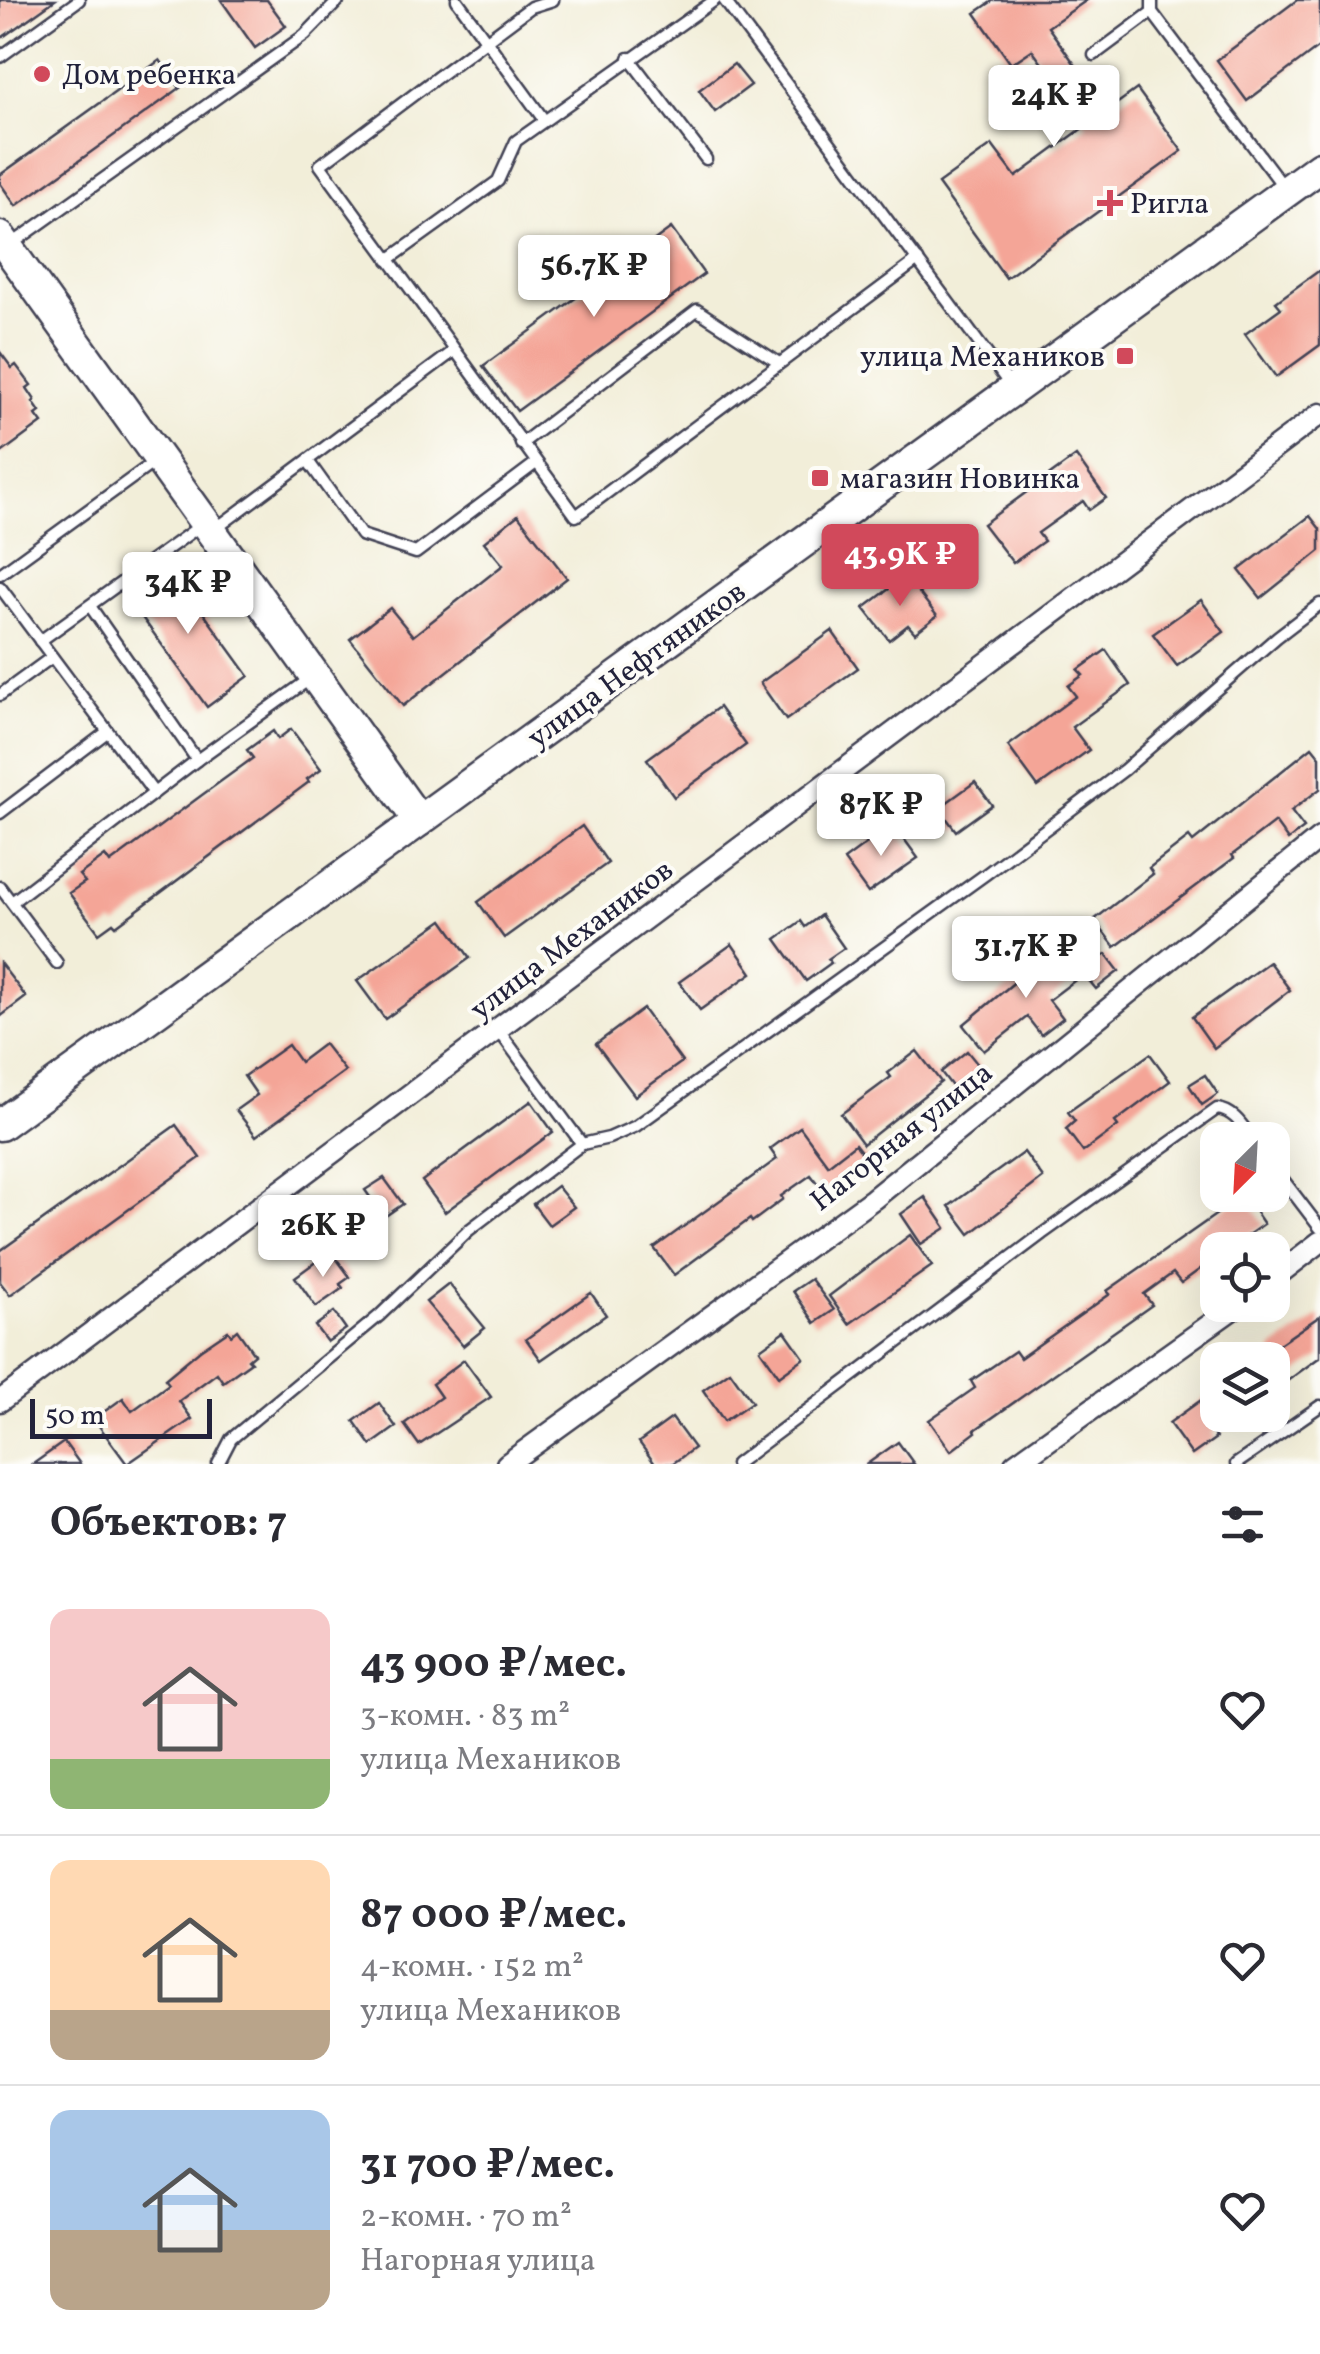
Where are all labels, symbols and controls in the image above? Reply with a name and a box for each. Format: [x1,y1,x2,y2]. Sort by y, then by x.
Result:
place label: Дом ребенка [62,55,237,97]
marker: Дом ребенка [31,63,53,85]
pin: 24K ₽ [984,65,1124,150]
text: 24K ₽ [1010,75,1098,119]
place label: Ригла [1130,184,1209,226]
marker: Ригла [1099,192,1121,214]
pin: 56.7K ₽ [502,235,686,320]
text: 56.7K ₽ [540,245,648,289]
place label: улица Механиков [860,337,1105,379]
marker: улица Механиков [1114,345,1136,367]
place label: магазин Новинка [840,459,1080,501]
marker: магазин Новинка [809,467,831,489]
pin: 43.9K ₽ [808,524,992,609]
text: 43.9K ₽ [844,534,956,578]
pin: 34K ₽ [118,552,258,637]
text: 34K ₽ [144,562,232,606]
street label: улица Нефтяников [519,572,755,759]
pin: 87K ₽ [811,774,951,859]
text: 87K ₽ [839,784,923,828]
street label: улица Механиков [462,850,683,1031]
pin: 31.7K ₽ [934,916,1118,1001]
text: 31.7K ₽ [974,926,1078,970]
street label: Нагорная улица [802,1053,1002,1222]
north arrow [1200,1122,1290,1212]
map controls [1200,1122,1290,1432]
pin: 26K ₽ [253,1195,393,1280]
text: 26K ₽ [280,1205,366,1249]
button: locate [1200,1232,1290,1322]
button: layers [1200,1342,1290,1432]
scale bar [30,1394,212,1438]
text: 50 m [45,1397,105,1436]
text: Объектов: 7 [50,1495,287,1554]
icon: filters [1215,1497,1270,1552]
text: 43 900 ₽/мес. [360,1636,627,1695]
icon: home [130,1649,250,1769]
icon: heart [1215,1682,1270,1737]
text: 3-комн. · 83 m² [360,1695,570,1739]
text: улица Механиков [360,1739,621,1783]
text: 87 000 ₽/мес. [360,1887,628,1946]
icon: home [130,1900,250,2020]
icon: heart [1215,1933,1270,1988]
text: 4-комн. · 152 m² [360,1946,584,1990]
text: улица Механиков [360,1990,621,2034]
text: 31 700 ₽/мес. [360,2137,615,2196]
icon: home [130,2150,250,2270]
icon: heart [1215,2183,1270,2238]
text: 2-комн. · 70 m² [360,2196,572,2240]
text: Нагорная улица [360,2240,596,2284]

